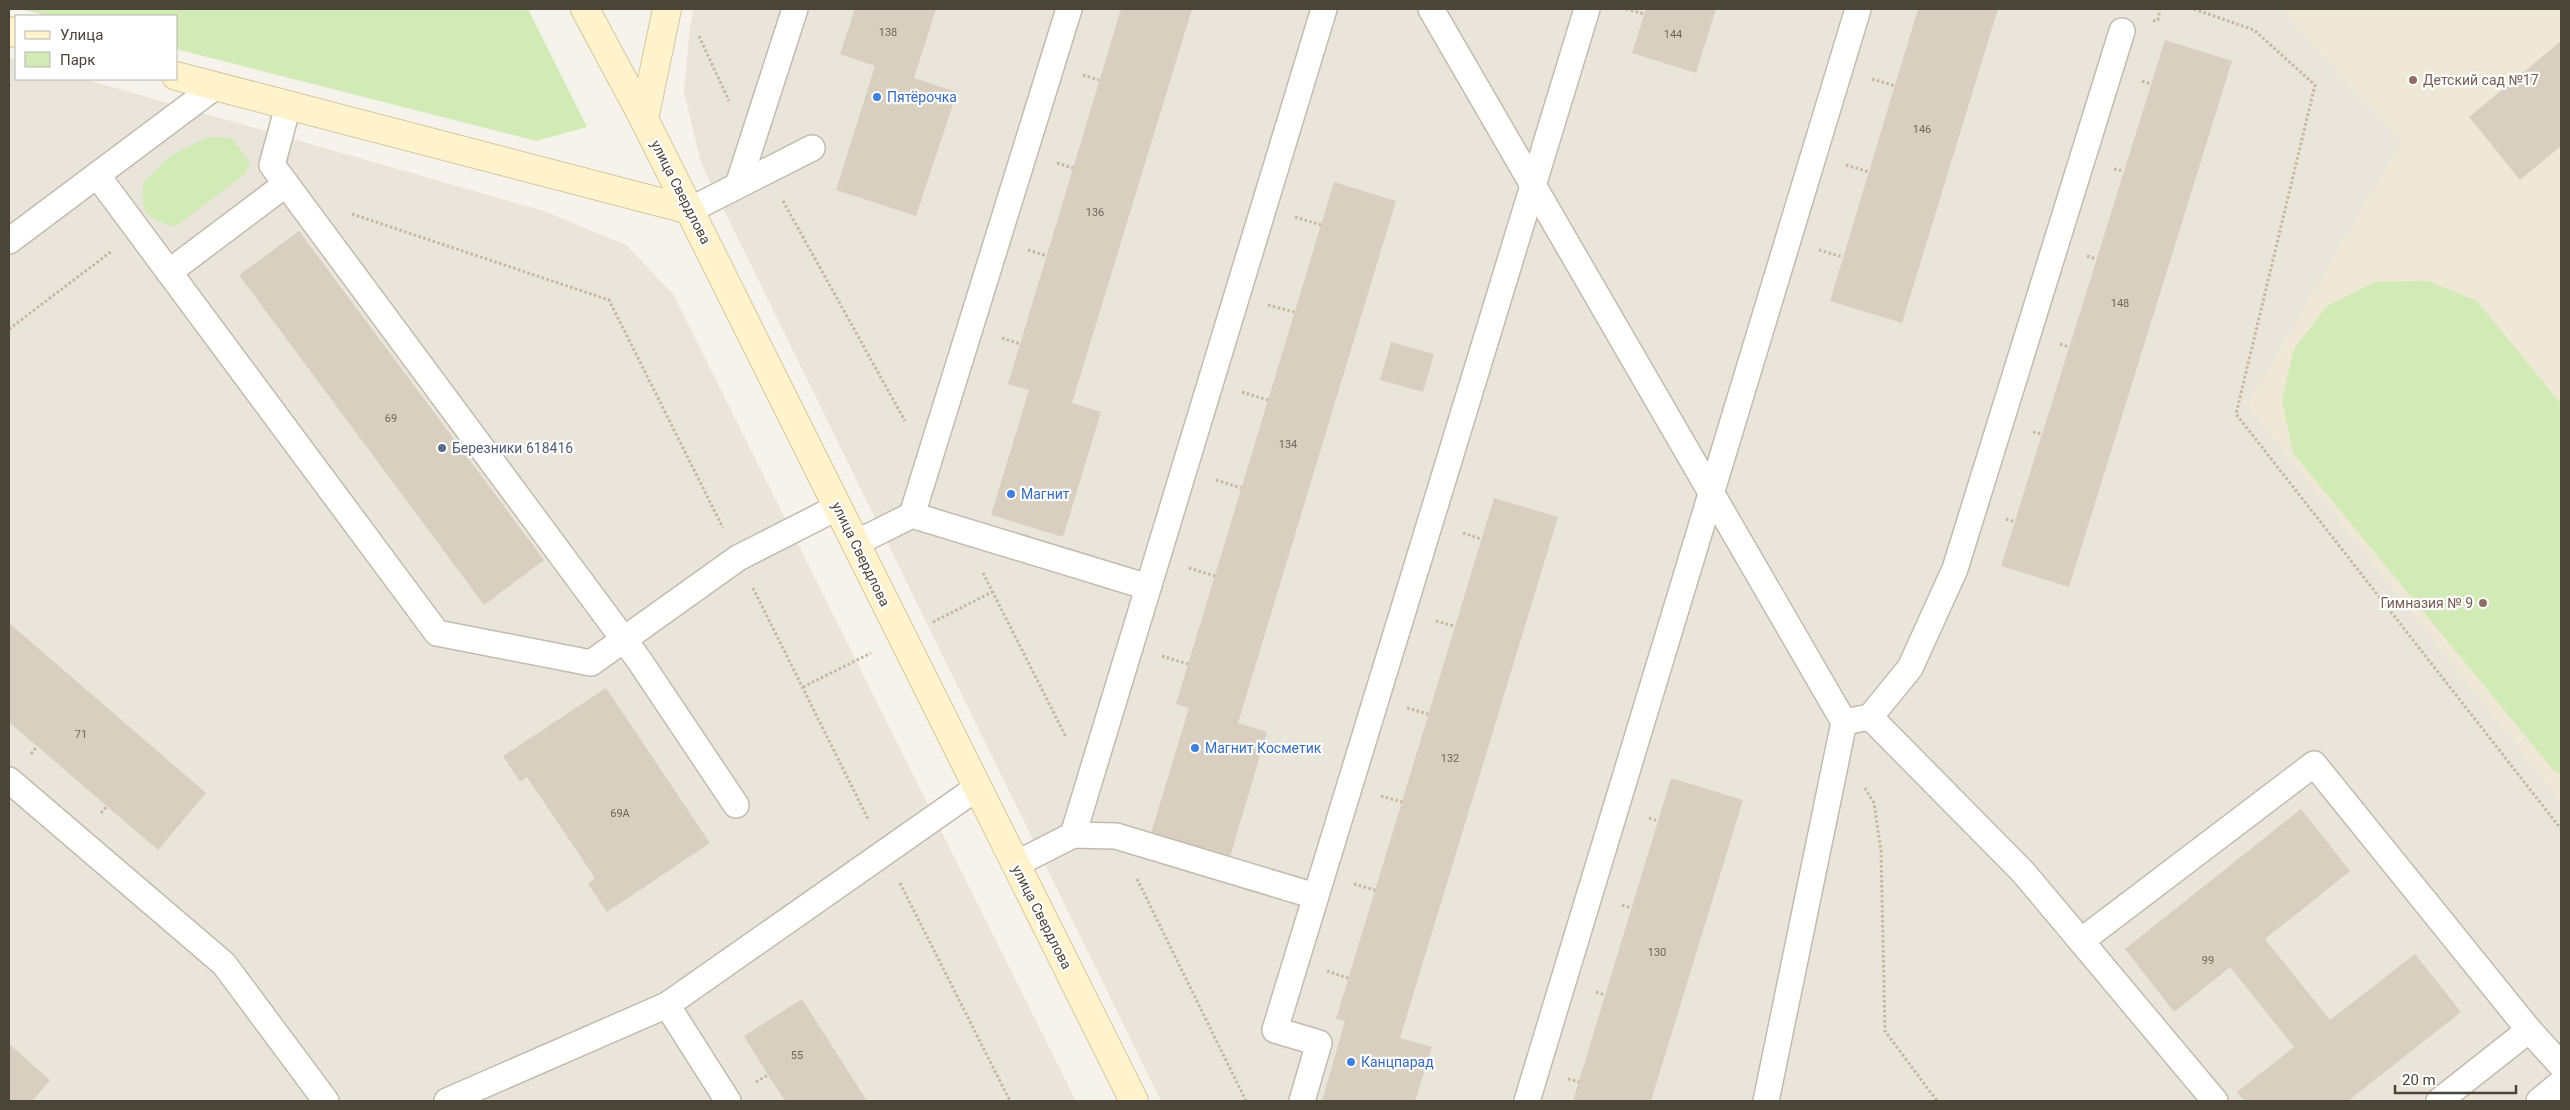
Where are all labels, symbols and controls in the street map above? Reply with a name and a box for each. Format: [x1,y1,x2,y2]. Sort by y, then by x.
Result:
legend [15,15,178,80]
text: Улица [60,26,103,44]
house number: 138 [879,26,897,39]
house number: 144 [1664,28,1682,41]
text: Парк [60,51,95,69]
place label: Детский сад №17 [2423,72,2539,88]
marker: Детский сад №17 [2407,74,2419,86]
place label: Пятёрочка [887,89,957,105]
marker: Пятёрочка [871,91,883,103]
house number: 146 [1913,123,1931,136]
street label: улица Свердлова [648,137,714,247]
house number: 136 [1086,206,1104,219]
house number: 148 [2111,297,2129,310]
house number: 69 [385,412,397,425]
house number: 134 [1279,438,1297,451]
place label: Березники 618416 [452,440,573,456]
marker: Березники 618416 [436,442,448,454]
place label: Магнит [1021,486,1070,502]
marker: Магнит [1005,488,1017,500]
street label: улица Свердлова [829,499,893,609]
place label: Гимназия № 9 [2380,595,2473,611]
marker: Гимназия № 9 [2477,597,2489,609]
house number: 71 [75,728,87,741]
place label: Магнит Косметик [1205,740,1322,756]
marker: Магнит Косметик [1189,742,1201,754]
house number: 132 [1441,752,1459,765]
house number: 69А [610,807,631,820]
street label: улица Свердлова [1009,862,1075,972]
house number: 130 [1648,946,1666,959]
house number: 99 [2202,954,2214,967]
house number: 55 [791,1049,803,1062]
place label: Канцпарад [1361,1054,1434,1070]
marker: Канцпарад [1345,1056,1357,1068]
scale bar [2395,1062,2516,1094]
text: 20 m [2402,1071,2436,1089]

